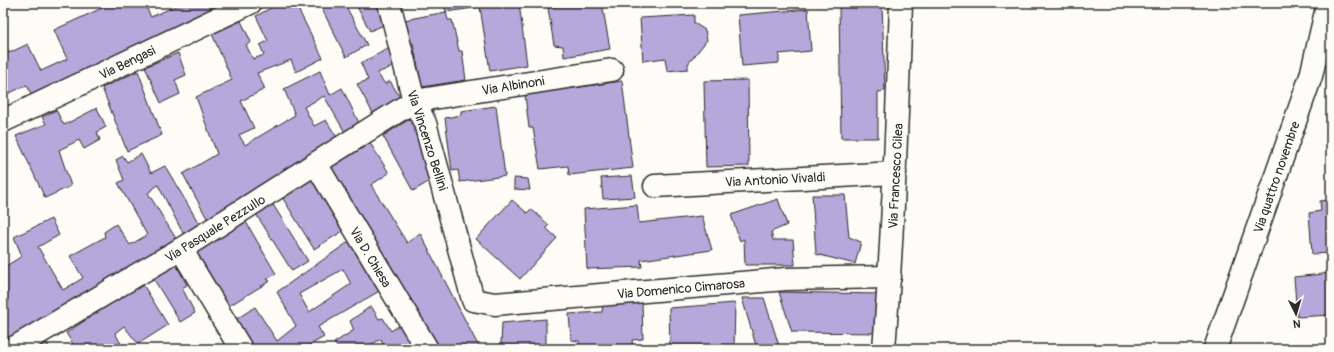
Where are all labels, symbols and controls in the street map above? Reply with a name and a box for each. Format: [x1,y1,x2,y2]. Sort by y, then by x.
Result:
street label: Via Bengasi [97,42,158,83]
street label: Via Albinoni [481,73,546,99]
street label: Via Vincenzo Bellini [403,88,451,193]
street label: Via quattro novembre [1250,119,1304,235]
street label: Via Francesco Cilea [885,123,907,229]
street label: Via Antonio Vivaldi [725,169,826,191]
street label: Via Pasquale Pezzullo [162,192,269,266]
street label: Via D. Chiesa [346,224,394,291]
street label: Via Domenico Cimarosa [616,275,746,303]
north arrow [1276,294,1316,334]
text: N [1292,317,1301,330]

